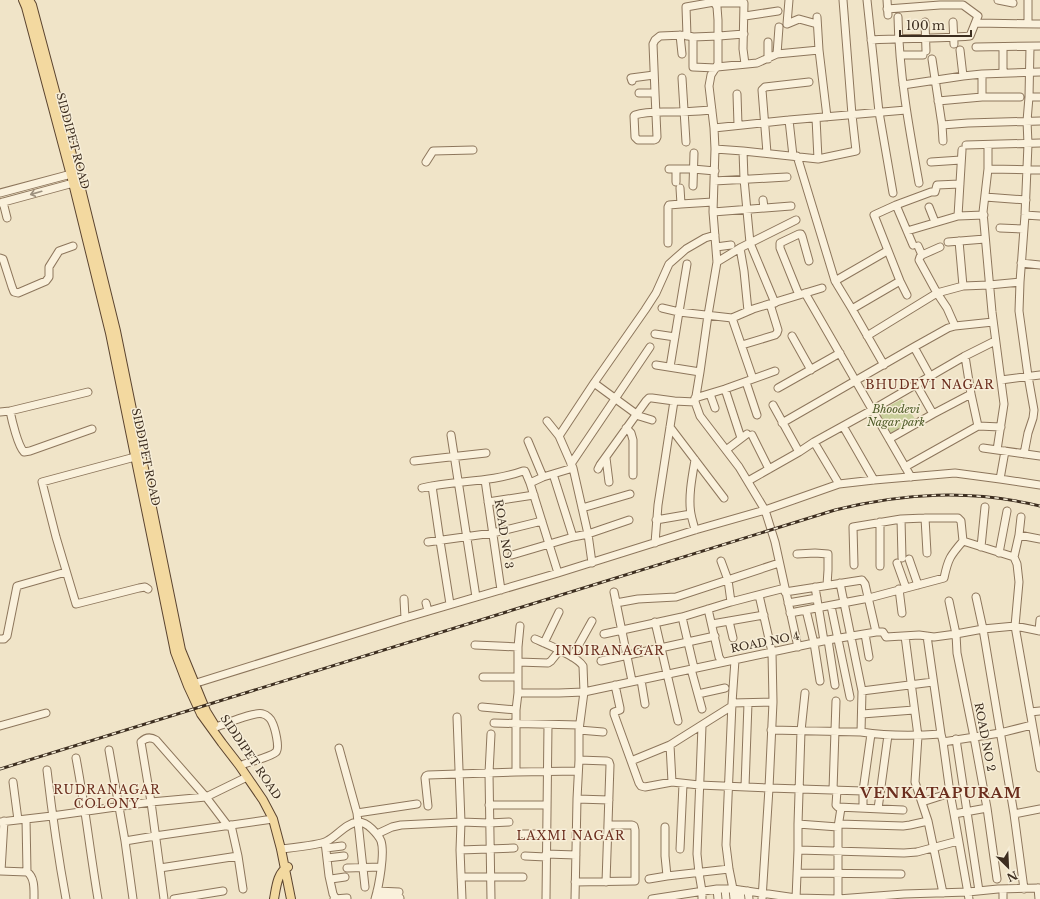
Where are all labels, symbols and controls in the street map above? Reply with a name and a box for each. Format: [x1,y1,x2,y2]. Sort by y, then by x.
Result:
scale bar [900,12,971,38]
text: 100 m [906,18,945,33]
street label: SIDDIPET ROAD [53,91,93,191]
one-way arrow [30,189,43,197]
district label: BHUDEVI NAGAR [865,377,995,392]
park label: Bhoodevi Nagar park [866,402,925,429]
street label: SIDDIPET ROAD [129,407,163,507]
street label: ROAD NO 3 [492,498,516,570]
street label: ROAD NO 4 [729,628,801,656]
district label: INDIRANAGAR [555,643,665,658]
street label: ROAD NO 2 [971,701,999,773]
street label: SIDDIPET ROAD [217,712,285,802]
district label: RUDRANAGAR COLONY [53,782,161,811]
district label: VENKATAPURAM [859,783,1022,802]
district label: LAXMI NAGAR [516,828,626,843]
north arrow [988,847,1028,887]
text: N [1004,868,1020,885]

